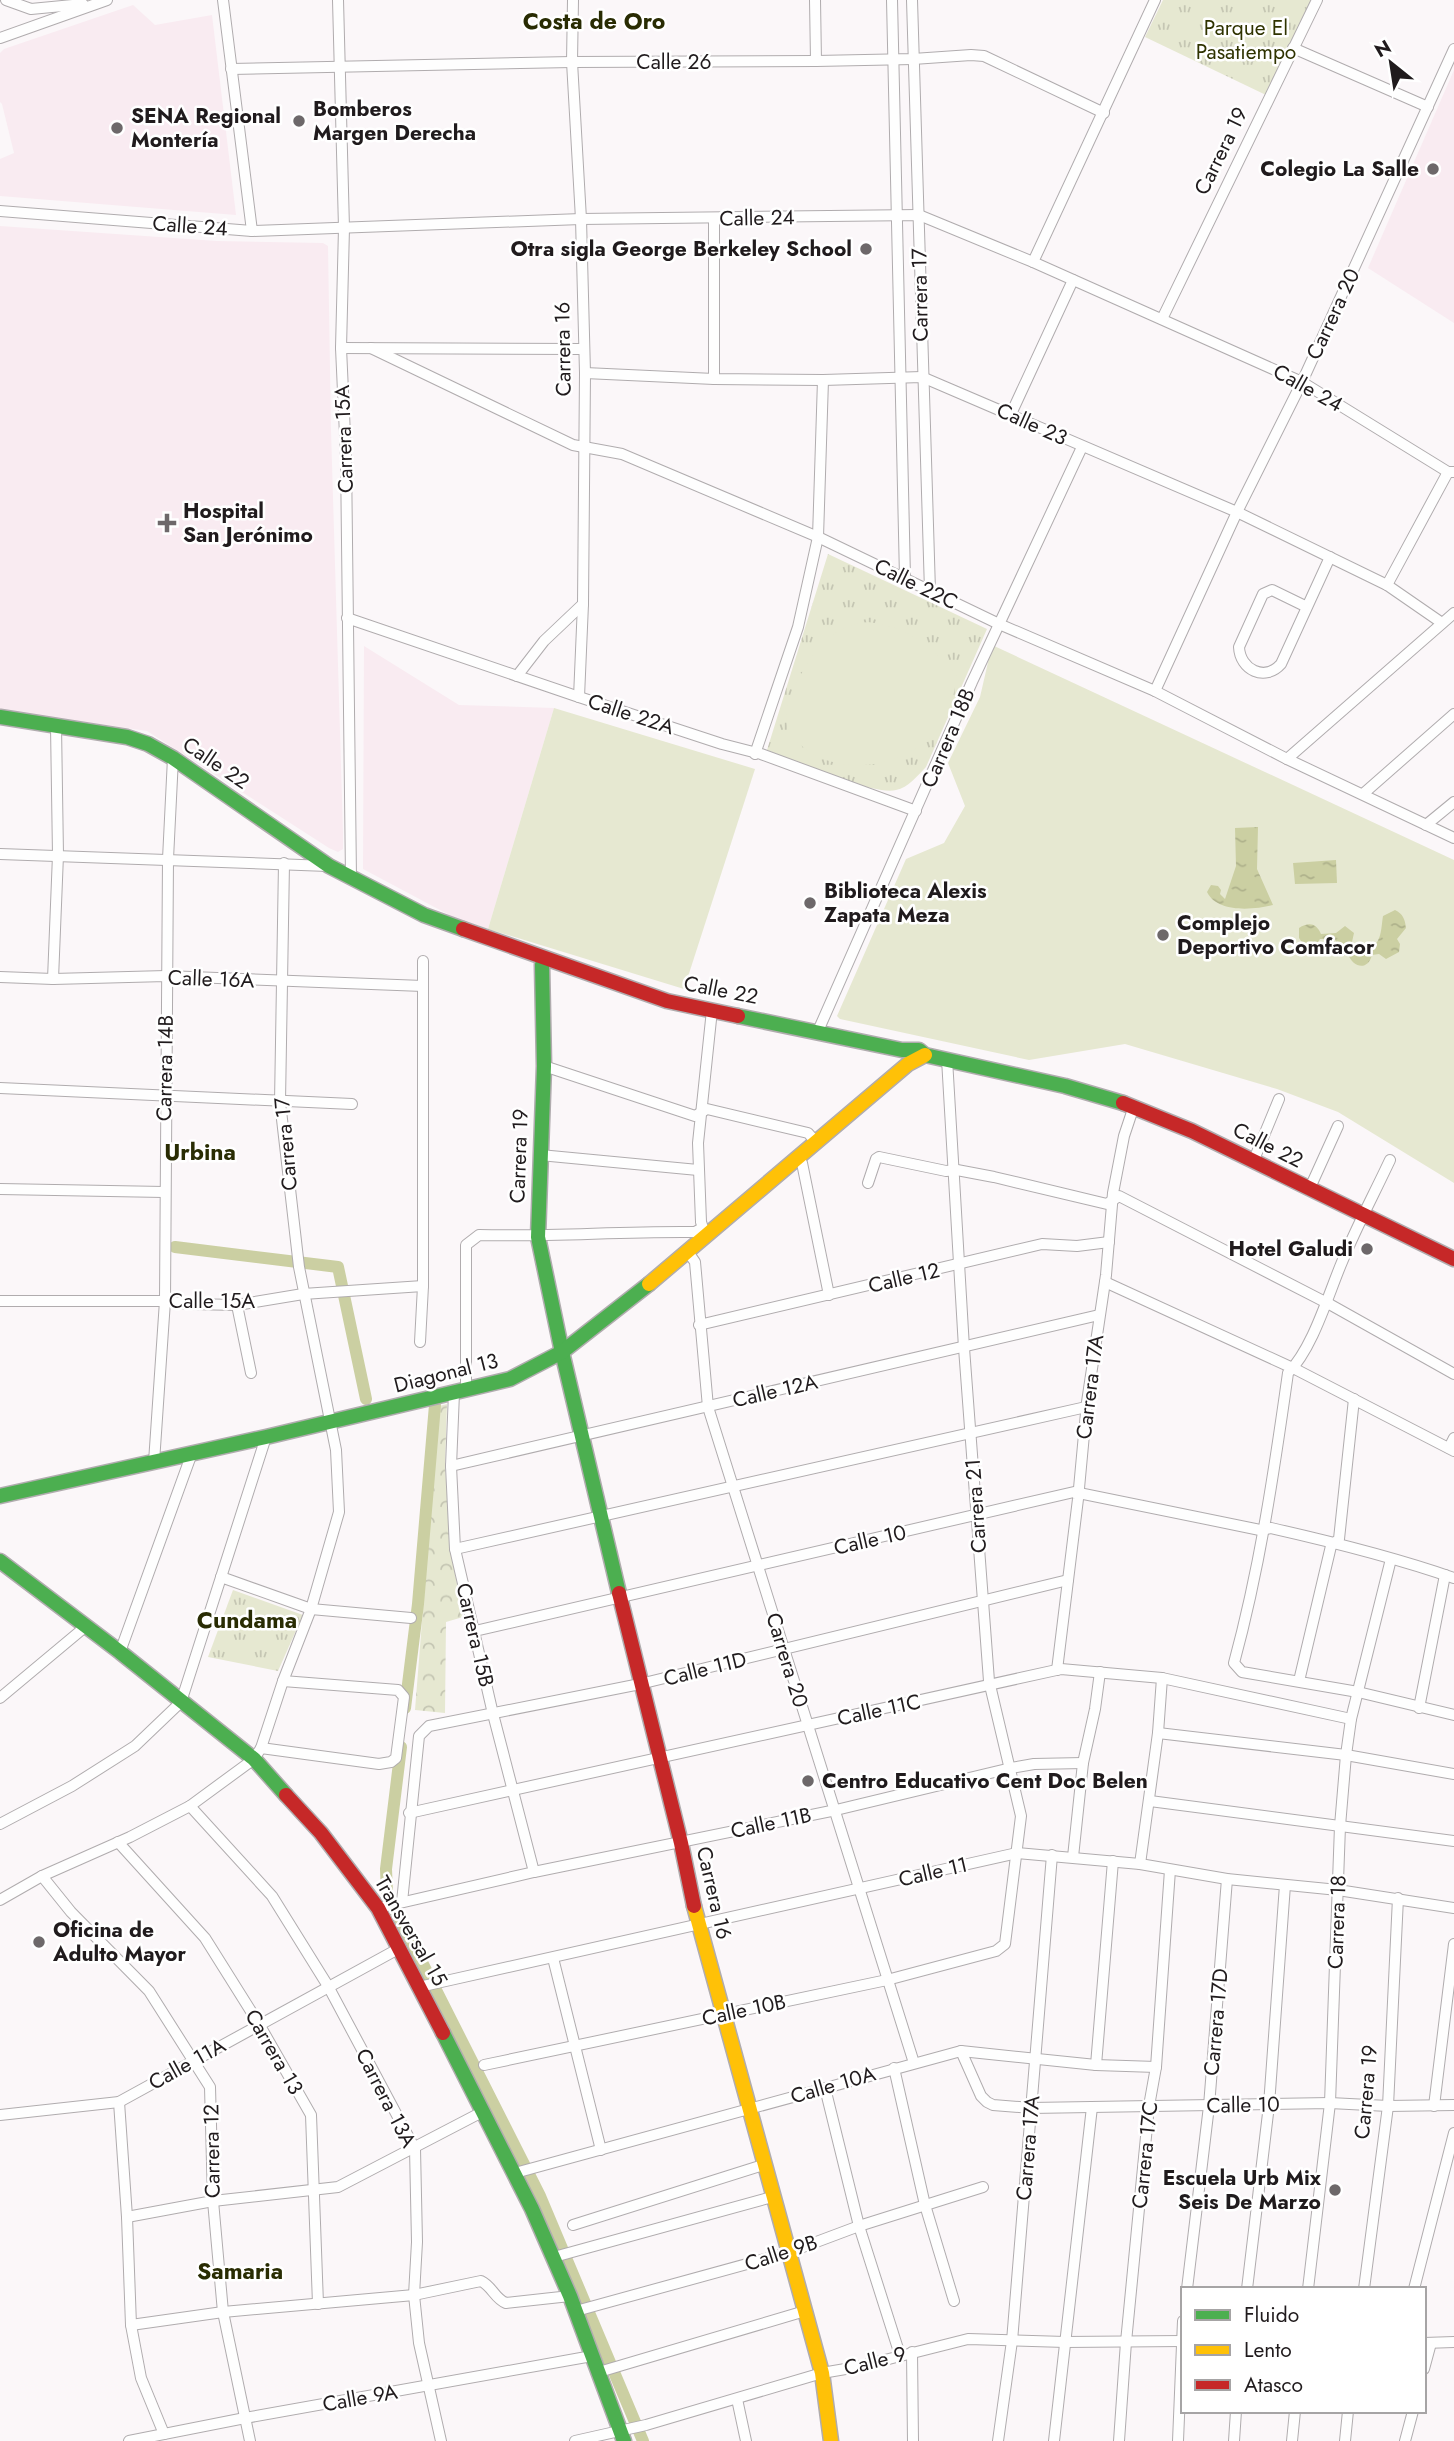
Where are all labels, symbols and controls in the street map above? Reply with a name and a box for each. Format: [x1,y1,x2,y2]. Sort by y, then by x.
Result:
district label: Costa de Oro [523,4,665,38]
park label: Parque El Pasatiempo [1196,13,1296,67]
north arrow [1356,28,1426,98]
text: N [1369,33,1396,64]
street label: Calle 26 [636,47,712,77]
place label: Bomberos Margen Derecha [313,94,476,148]
place label: SENA Regional Montería [131,101,281,155]
street label: Carrera 19 [1187,102,1255,200]
marker: Bomberos Margen Derecha [291,113,307,129]
marker: SENA Regional Montería [109,120,125,136]
place label: Colegio La Salle [1260,154,1419,184]
marker: Colegio La Salle [1425,161,1441,177]
street label: Calle 24 [719,202,795,234]
street label: Calle 24 [151,208,229,244]
place label: Otra sigla George Berkeley School [510,234,852,264]
marker: Otra sigla George Berkeley School [858,241,874,257]
street label: Carrera 17 [904,248,936,342]
street label: Carrera 20 [1299,263,1367,365]
street label: Carrera 16 [547,301,579,397]
street label: Calle 24 [1268,357,1348,419]
street label: Carrera 15A [327,384,361,494]
street label: Calle 23 [992,395,1072,453]
place label: Hospital San Jerónimo [183,496,313,550]
marker: Hospital San Jerónimo [157,513,177,533]
street label: Calle 22C [869,551,963,617]
street label: Carrera 18B [914,684,982,792]
street label: Calle 22A [584,686,678,742]
street label: Calle 22 [176,730,256,796]
place label: Biblioteca Alexis Zapata Meza [824,876,987,930]
marker: Biblioteca Alexis Zapata Meza [802,895,818,911]
place label: Complejo Deportivo Comfacor [1177,908,1375,962]
marker: Complejo Deportivo Comfacor [1155,927,1171,943]
street label: Calle 16A [167,962,255,996]
street label: Calle 22 [681,968,761,1012]
street label: Carrera 14B [149,1015,181,1121]
street label: Carrera 17 [267,1096,305,1192]
street label: Carrera 19 [502,1108,536,1204]
street label: Calle 22 [1228,1115,1308,1175]
district label: Urbina [164,1135,236,1169]
place label: Hotel Galudi [1229,1234,1353,1264]
marker: Hotel Galudi [1359,1241,1375,1257]
street label: Calle 12 [865,1255,943,1301]
street label: Calle 15A [169,1286,255,1316]
street label: Carrera 17A [1069,1333,1111,1441]
street label: Diagonal 13 [391,1346,501,1400]
street label: Calle 12A [729,1367,821,1415]
street label: Carrera 21 [958,1458,994,1554]
street label: Calle 10 [831,1517,909,1563]
street label: Carrera 15B [448,1580,502,1690]
district label: Cundama [197,1603,297,1637]
street label: Carrera 20 [758,1609,816,1711]
street label: Calle 11D [660,1644,750,1694]
street label: Calle 11C [835,1687,923,1733]
place label: Centro Educativo Cent Doc Belen [822,1766,1148,1796]
marker: Centro Educativo Cent Doc Belen [800,1773,816,1789]
street label: Calle 11B [728,1800,814,1846]
street label: Carrera 16 [689,1844,739,1942]
street label: Calle 11 [895,1849,971,1895]
street label: Transversal 15 [367,1870,455,1992]
street label: Carrera 18 [1320,1875,1354,1969]
place label: Oficina de Adulto Mayor [52,1915,186,1969]
marker: Oficina de Adulto Mayor [31,1934,47,1950]
street label: Carrera 17D [1196,1967,1236,2077]
street label: Calle 10B [699,1986,789,2034]
street label: Carrera 13 [238,2004,310,2100]
street label: Calle 11A [143,2030,231,2097]
street label: Carrera 13A [348,2043,424,2153]
street label: Carrera 19 [1347,2044,1385,2140]
street label: Calle 10A [787,2059,879,2111]
street label: Calle 10 [1206,2089,1280,2121]
street label: Carrera 17A [1008,2094,1048,2202]
street label: Carrera 17C [1124,2100,1166,2210]
street label: Carrera 12 [196,2104,228,2198]
place label: Escuela Urb Mix Seis De Marzo [1163,2163,1322,2217]
marker: Escuela Urb Mix Seis De Marzo [1327,2182,1343,2198]
street label: Calle 9B [741,2227,821,2279]
district label: Samaria [197,2254,283,2288]
legend [1181,2287,1426,2413]
text: Fluido [1244,2300,1299,2330]
text: Lento [1244,2335,1292,2365]
street label: Calle 9 [841,2339,909,2383]
text: Atasco [1244,2370,1303,2400]
street label: Calle 9A [320,2377,400,2419]

